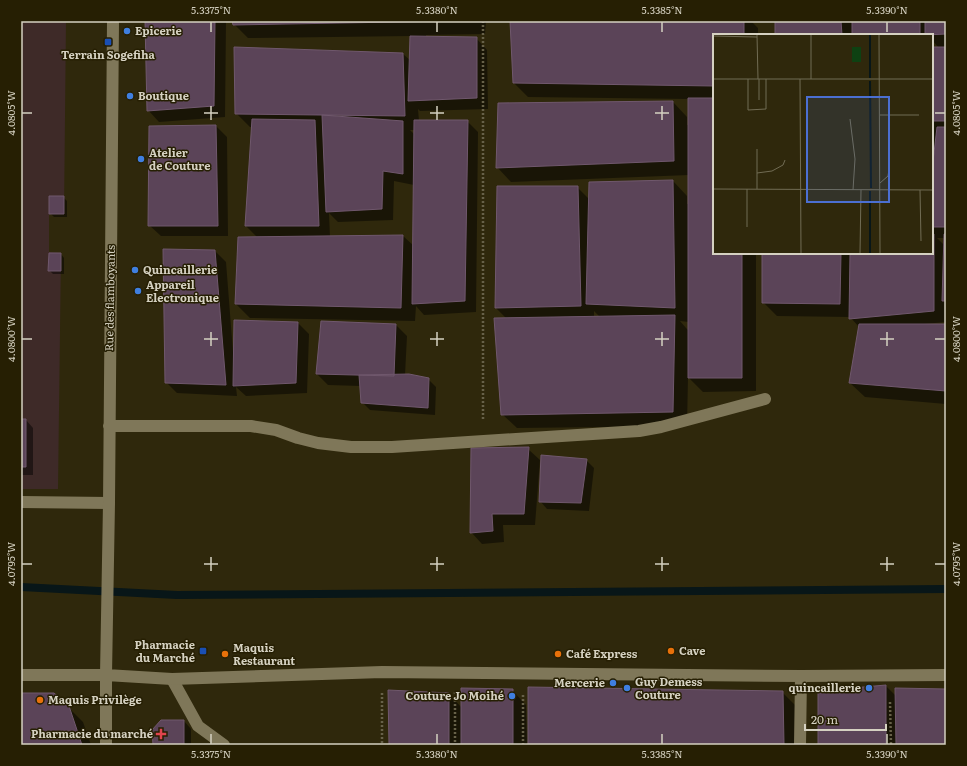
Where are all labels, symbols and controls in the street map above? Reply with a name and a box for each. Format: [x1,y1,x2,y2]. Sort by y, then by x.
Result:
text: 5.3375°N [191,2,231,17]
text: 5.3380°N [416,2,458,17]
text: 5.3385°N [641,2,683,17]
text: 5.3390°N [866,2,908,17]
place label: Epicerie [135,22,182,38]
marker: Epicerie [122,26,132,36]
inset map [713,34,933,254]
marker: Terrain Sogefiha [103,37,113,47]
place label: Terrain Sogefiha [61,46,156,62]
place label: Boutique [138,87,189,103]
text: 4.0805°W [3,90,18,136]
text: 4.0805°W [948,90,963,136]
marker: Boutique [125,91,135,101]
place label: Atelier de Couture [149,144,210,173]
marker: Atelier de Couture [136,154,146,164]
street label: Rue des flamboyants [100,245,118,351]
place label: Quincaillerie [143,261,217,277]
marker: Quincaillerie [130,265,140,275]
place label: Appareil Electronique [146,276,219,305]
marker: Appareil Electronique [133,286,143,296]
text: 4.0800°W [3,316,18,362]
text: 4.0800°W [948,316,963,362]
text: 4.0795°W [3,542,18,586]
text: 4.0795°W [948,542,963,586]
place label: Pharmacie du Marché [135,636,195,665]
place label: Maquis Restaurant [233,639,295,668]
place label: Cave [679,642,705,658]
place label: Café Express [566,645,638,661]
marker: Pharmacie du Marché [198,646,208,656]
marker: Cave [666,646,676,656]
marker: Maquis Restaurant [220,649,230,659]
marker: Café Express [553,649,563,659]
place label: Guy Demess Couture [635,673,703,702]
place label: Mercerie [554,674,605,690]
marker: Mercerie [608,678,618,688]
place label: quincaillerie [788,679,861,695]
marker: Guy Demess Couture [622,683,632,693]
marker: quincaillerie [864,683,874,693]
place label: Couture Jo Moihé [406,687,504,703]
place label: Maquis Privilège [48,691,142,707]
marker: Couture Jo Moihé [507,691,517,701]
marker: Maquis Privilège [35,695,45,705]
scale bar [805,706,886,732]
text: 20 m [811,710,838,728]
place label: Pharmacie du marché [31,725,153,741]
marker: Pharmacie du marché [156,729,166,739]
text: 5.3375°N [191,746,231,761]
text: 5.3380°N [416,746,458,761]
text: 5.3385°N [641,746,683,761]
text: 5.3390°N [866,746,908,761]

